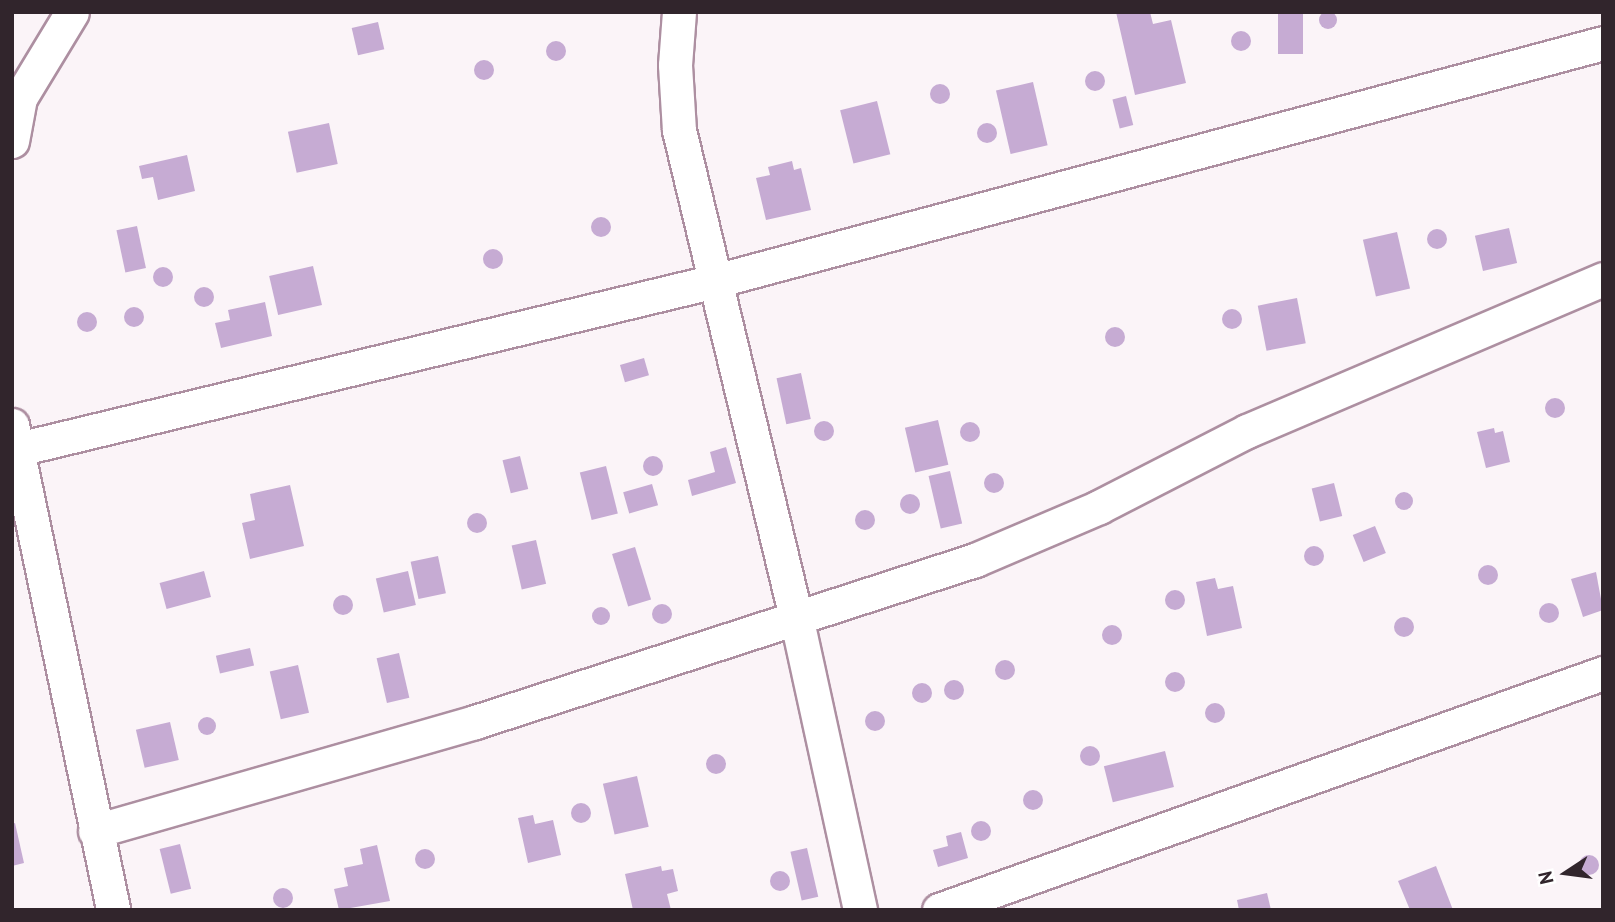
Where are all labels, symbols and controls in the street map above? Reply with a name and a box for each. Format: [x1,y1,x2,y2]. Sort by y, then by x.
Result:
north arrow [1531,838,1601,908]
text: N [1532,869,1559,887]

